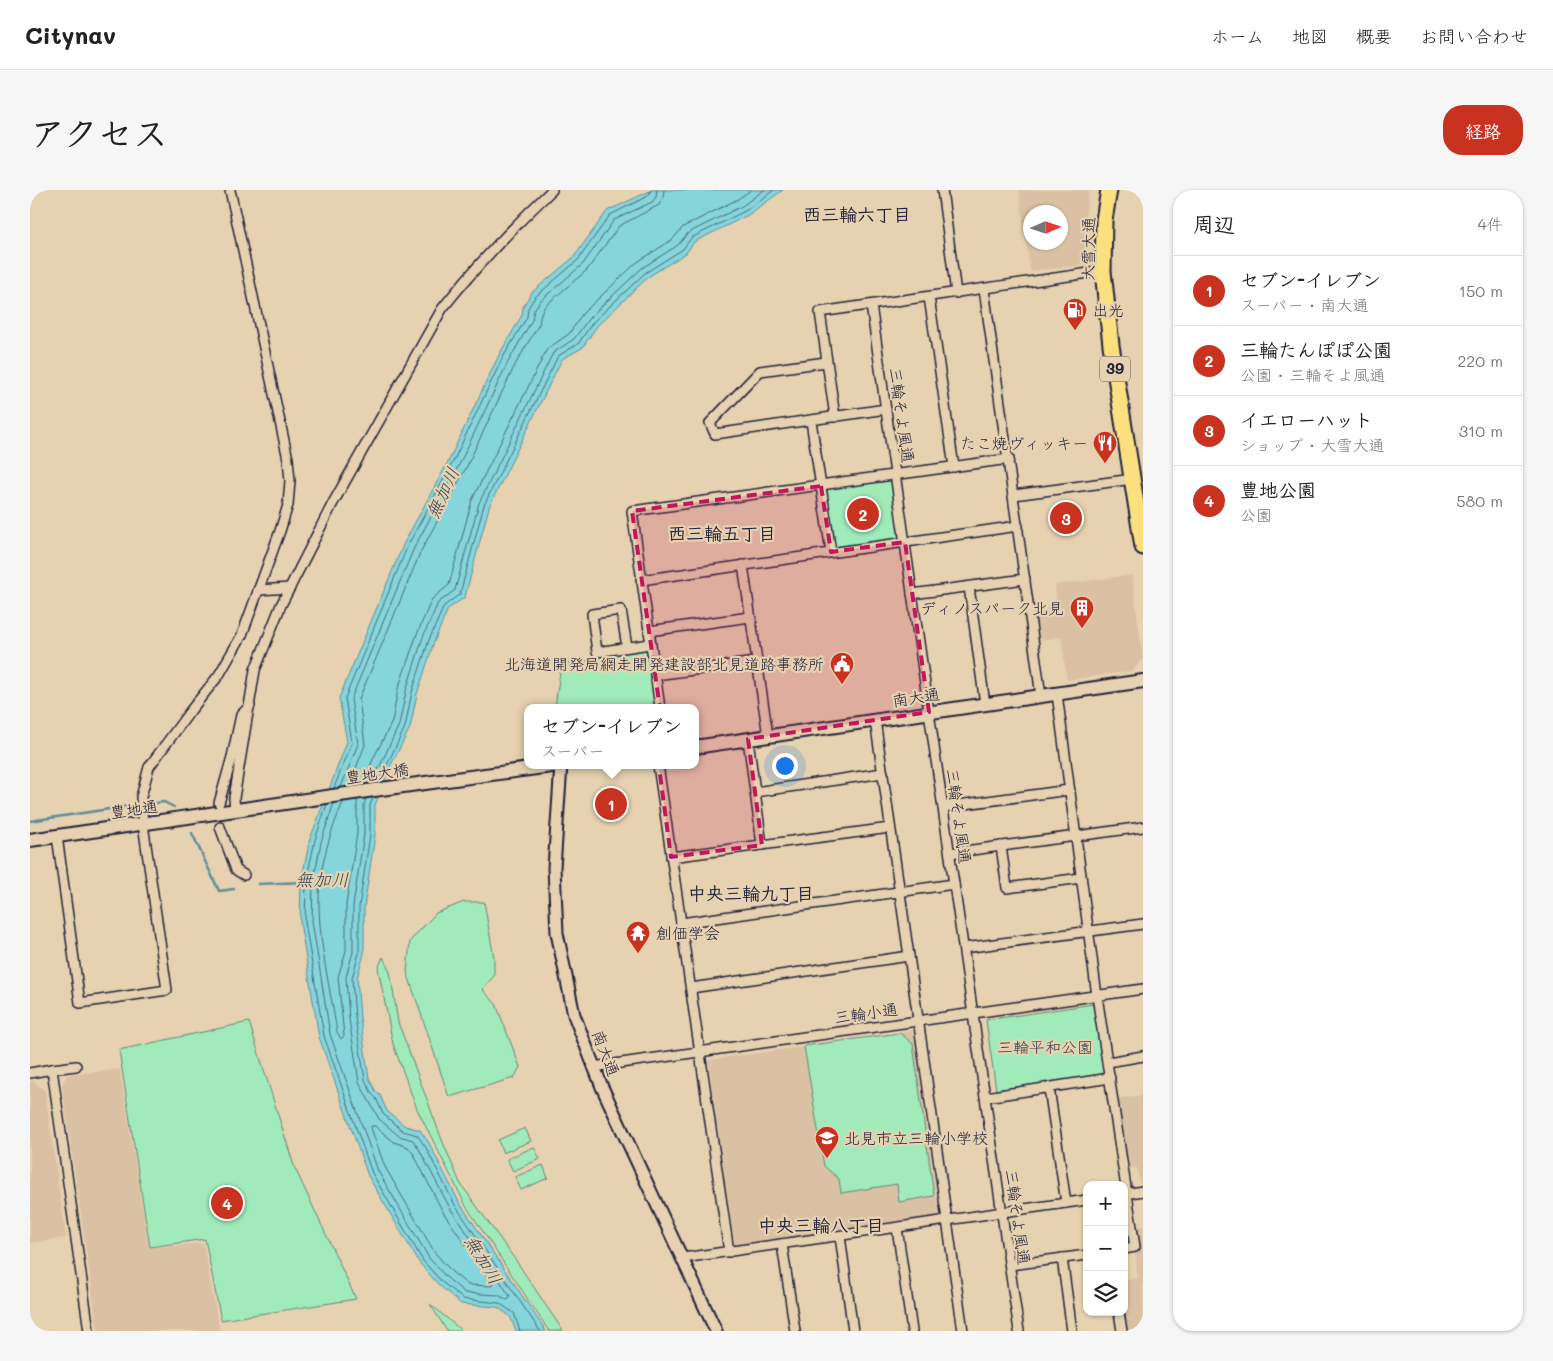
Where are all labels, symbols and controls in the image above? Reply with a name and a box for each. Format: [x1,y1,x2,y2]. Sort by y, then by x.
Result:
text: Citynav [25,19,116,50]
text: ホーム [1211,24,1264,48]
text: 地図 [1292,24,1328,48]
text: 概要 [1356,24,1392,48]
text: お問い合わせ [1420,24,1528,48]
button: 経路 [1443,105,1523,155]
text: アクセス [30,109,168,155]
district label: 西三輪六丁目 [803,202,911,226]
north arrow [1023,205,1068,250]
text: 周辺 [1193,210,1235,237]
text: 4件 [1478,213,1503,234]
street label: 大雪大通 [1076,217,1099,281]
text: セブン-イレブン [1240,267,1381,292]
text: 1 [1205,280,1213,301]
text: 150 m [1459,280,1503,301]
text: スーパー · 南大通 [1240,294,1369,315]
fuel station icon: 出光 [1062,297,1088,331]
place label: 出光 [1092,299,1124,320]
text: 三輪たんぽぽ公園 [1240,337,1392,362]
text: 2 [1205,350,1213,371]
text: 220 m [1457,350,1503,371]
road number: 39 [1100,356,1130,382]
text: 公園 · 三輪そよ風通 [1240,364,1385,385]
street label: 三輪そよ風通 [885,366,920,464]
text: イエローハット [1240,407,1373,432]
text: 3 [1204,420,1214,441]
text: 310 m [1459,420,1503,441]
restaurant icon: たこ焼ヴィッキー [1092,430,1118,464]
place label: たこ焼ヴィッキー [960,432,1088,453]
text: ショップ · 大雪大通 [1240,434,1385,455]
water label: 無加川 [420,463,464,522]
text: 豊地公園 [1240,477,1316,502]
text: 4 [1204,490,1214,511]
text: 580 m [1456,490,1503,511]
pin: 2 [847,495,879,533]
pin: 3 [1050,499,1082,537]
text: 公園 [1240,504,1272,525]
district label: 西三輪五丁目 [668,521,776,545]
building icon: ディノスパーク北見 [1069,595,1095,629]
place label: ディノスパーク北見 [920,597,1064,618]
public building icon: 北海道開発局網走開発建設部北見道路事務所 [829,651,855,685]
place label: 北海道開発局網走開発建設部北見道路事務所 [504,653,824,674]
street label: 南大通 [891,682,941,711]
popup [524,704,699,769]
text: セブン-イレブン [541,713,682,738]
text: スーパー [541,740,604,761]
your location [772,753,798,779]
street label: 豊地大橋 [344,758,410,787]
street label: 三輪そよ風通 [942,767,977,865]
pin: 1 [595,785,627,823]
street label: 豊地通 [109,795,159,822]
water label: 無加川 [295,867,349,891]
district label: 中央三輪九丁目 [688,881,814,905]
temple icon: 創価学会 [625,920,651,954]
place label: 創価学会 [656,922,720,943]
street label: 三輪小通 [833,998,899,1027]
street label: 南大通 [588,1027,625,1079]
park label: 三輪平和公園 [997,1036,1093,1057]
school or university icon: 北見市立三輪小学校 [814,1125,840,1159]
place label: 北見市立三輪小学校 [844,1127,988,1148]
street label: 三輪そよ風通 [1001,1168,1036,1266]
map controls [1083,1181,1128,1316]
button: + [1083,1181,1128,1226]
pin: 4 [211,1184,243,1222]
district label: 中央三輪八丁目 [758,1213,884,1237]
button: − [1083,1226,1128,1271]
water label: 無加川 [460,1230,508,1289]
button: layers [1083,1271,1128,1316]

